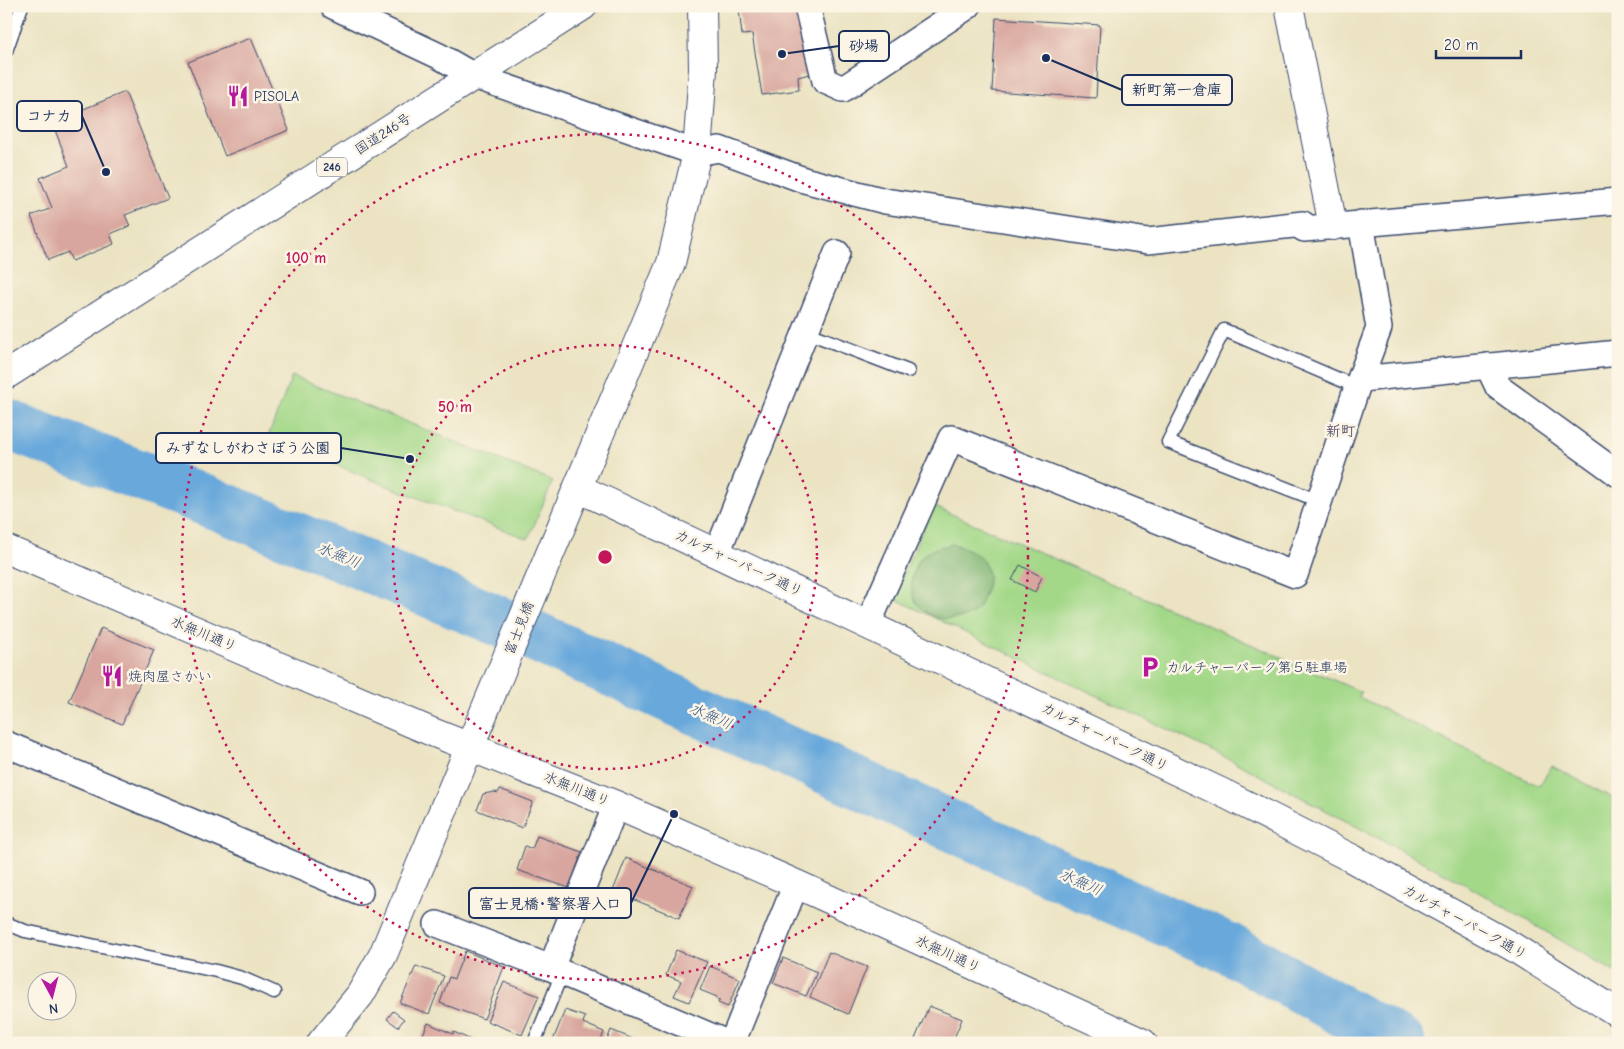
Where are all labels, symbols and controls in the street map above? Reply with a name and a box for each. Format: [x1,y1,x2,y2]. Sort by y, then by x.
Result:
scale bar [1436,28,1522,60]
callout: 砂場 [839,31,889,61]
text: 20 m [1444,36,1478,54]
text: 砂場 [849,37,879,55]
callout: 新町第一倉庫 [1122,75,1232,105]
text: 新町第一倉庫 [1132,81,1222,99]
restaurant icon: PISOLA [225,83,251,109]
place label: PISOLA [254,88,299,105]
callout: コナカ [17,101,82,131]
text: コナカ [26,107,72,125]
street label: 国道246号 [352,110,414,158]
road number: 246 [317,158,347,176]
text: 100 m [286,249,326,267]
text: 50 m [438,398,472,416]
district label: 新町 [1326,422,1356,440]
callout: みずなしがわさぼう公園 [156,433,341,463]
text: みずなしがわさぼう公園 [166,439,330,457]
street label: カルチャーパーク通り [672,526,806,600]
water label: 水無川 [315,538,363,572]
centre of rings [596,548,614,566]
street label: 富士見橋 [501,599,537,657]
street label: 水無川通り [168,613,240,655]
parking icon: カルチャーパーク第５駐車場 [1137,654,1163,680]
place label: カルチャーパーク第５駐車場 [1166,659,1347,676]
restaurant icon: 焼肉屋さかい [99,663,125,689]
place label: 焼肉屋さかい [128,668,212,685]
water label: 水無川 [687,699,735,733]
street label: カルチャーパーク通り [1039,699,1171,775]
street label: 水無川通り [541,768,613,810]
water label: 水無川 [1057,865,1105,899]
street label: カルチャーパーク通り [1400,881,1530,963]
callout: 富士見橋･警察署入口 [469,888,631,918]
text: 富士見橋･警察署入口 [479,895,621,913]
street label: 水無川通り [913,932,983,976]
north arrow [28,972,78,1022]
text: N [48,999,59,1017]

